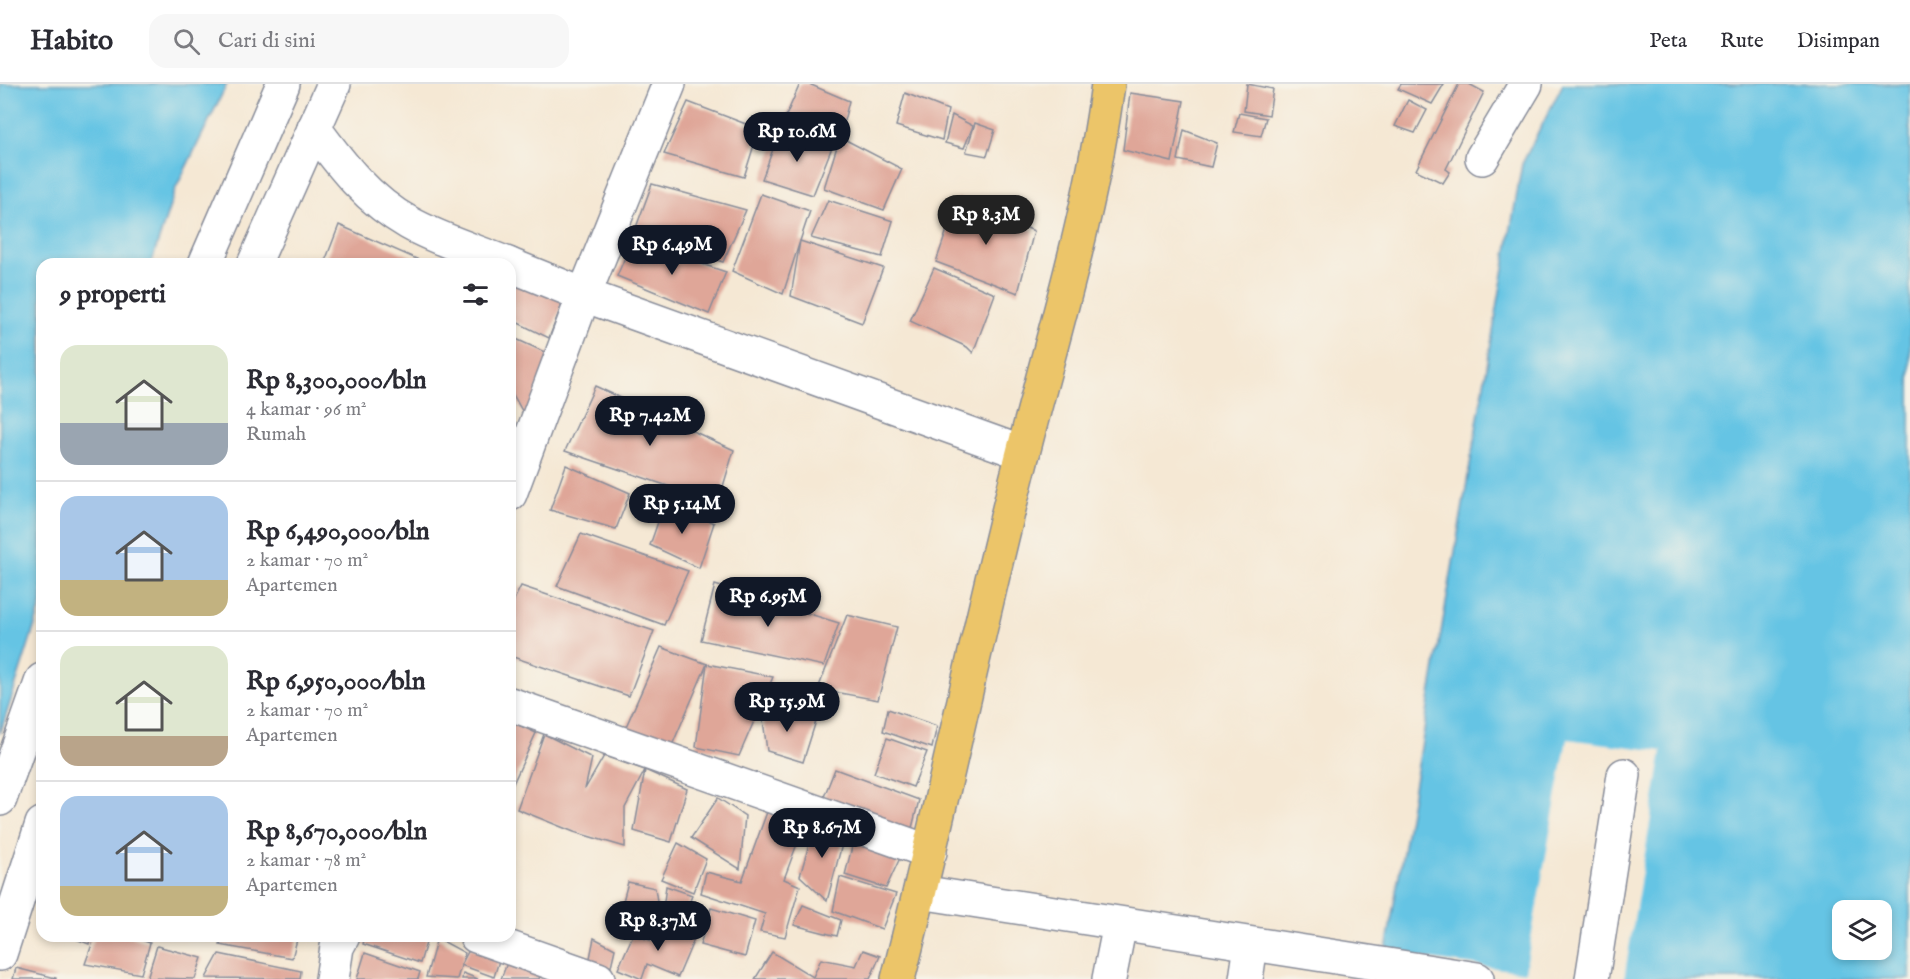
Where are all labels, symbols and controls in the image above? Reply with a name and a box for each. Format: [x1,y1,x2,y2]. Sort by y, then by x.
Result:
search box [149,14,569,68]
text: Habito [30,24,113,59]
icon: search [170,25,203,58]
text: Cari di sini [218,27,316,55]
text: Peta [1649,28,1687,55]
text: Rute [1720,28,1764,55]
text: Disimpan [1797,28,1880,55]
pin: Rp 10.6M [735,112,859,163]
text: Rp 10.6M [757,119,837,144]
pin: Rp 8.3M [931,195,1041,246]
text: Rp 8.3M [952,202,1020,227]
pin: Rp 6.49M [610,225,734,276]
text: Rp 6.49M [632,232,712,257]
text: 9 properti [60,278,166,311]
icon: filters [459,278,492,311]
text: Rp 8,300,000/bln [246,364,427,397]
icon: home [108,369,180,441]
pin: Rp 7.42M [588,396,712,447]
text: 4 kamar · 96 m² [246,397,367,422]
text: Rp 7.42M [609,403,691,428]
text: Rumah [246,422,306,447]
pin: Rp 5.14M [620,484,744,535]
text: Rp 5.14M [643,491,721,516]
text: Rp 6,490,000/bln [246,515,430,548]
icon: home [108,520,180,592]
text: 2 kamar · 70 m² [246,548,368,573]
text: Apartemen [246,573,338,598]
pin: Rp 6.95M [706,577,830,628]
text: Rp 6.95M [729,584,807,609]
text: Rp 6,950,000/bln [246,665,426,698]
icon: home [108,670,180,742]
pin: Rp 15.9M [725,682,849,733]
text: Rp 15.9M [749,689,825,714]
text: 2 kamar · 70 m² [246,698,368,723]
text: Apartemen [246,723,338,748]
pin: Rp 8.67M [760,808,884,859]
text: Rp 8,670,000/bln [246,815,427,848]
text: Rp 8.67M [782,815,862,840]
icon: home [108,820,180,892]
text: 2 kamar · 78 m² [246,848,366,873]
text: Apartemen [246,873,338,898]
map controls [1832,900,1892,960]
button: layers [1832,900,1892,960]
pin: Rp 8.37M [596,901,720,952]
text: Rp 8.37M [619,908,697,933]

